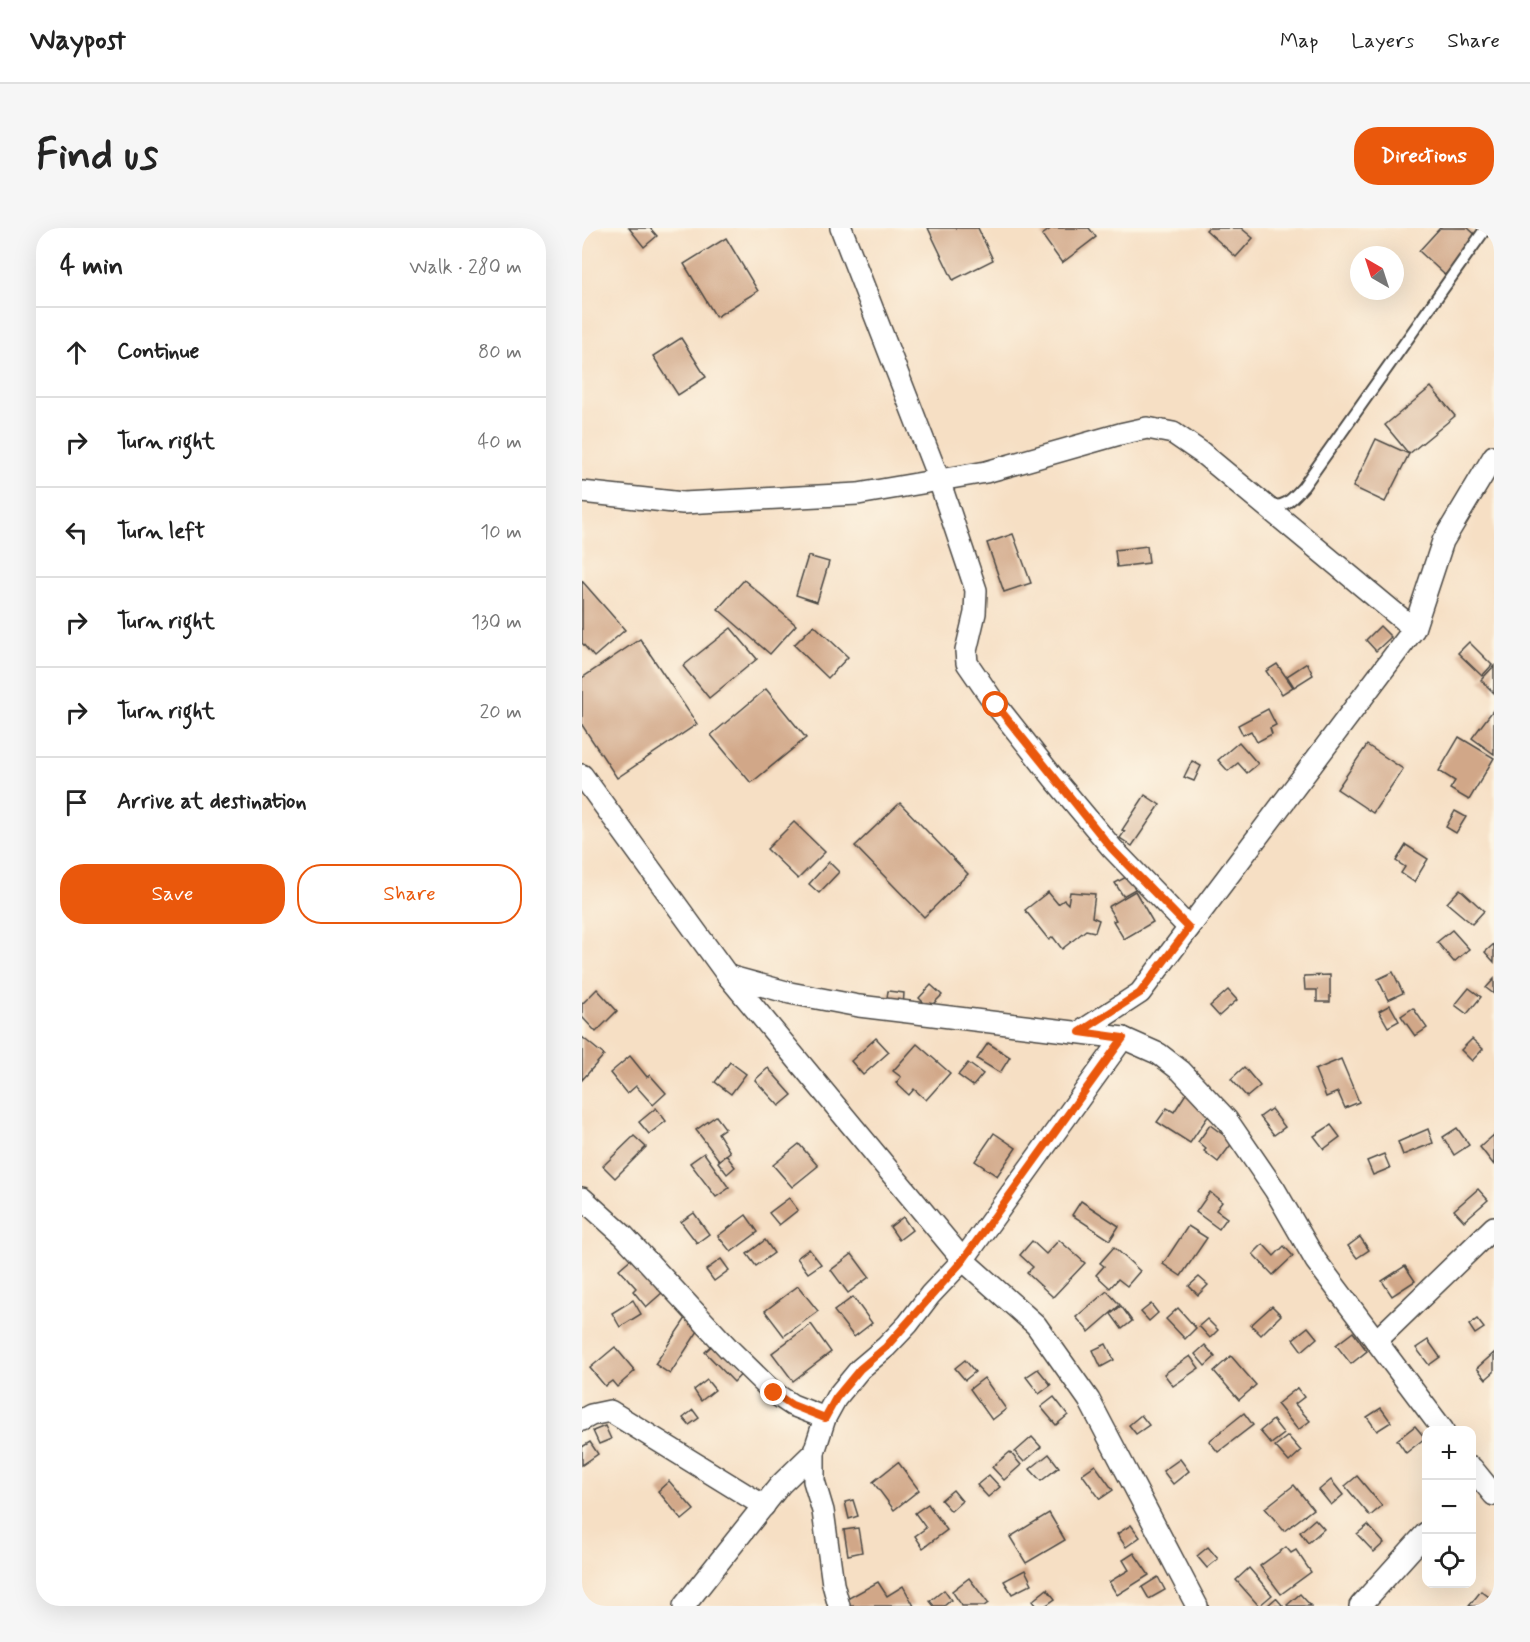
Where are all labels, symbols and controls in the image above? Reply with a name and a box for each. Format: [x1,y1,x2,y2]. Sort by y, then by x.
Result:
text: Waypost [30,23,126,60]
text: Map [1280,27,1318,55]
text: Layers [1351,27,1414,55]
text: Share [1447,27,1500,55]
button: Directions [1354,127,1494,185]
text: Find us [36,129,158,184]
north arrow [1350,246,1404,300]
text: 4 min [60,250,123,284]
text: Walk · 280 m [409,254,522,281]
icon: ahead [60,336,93,369]
text: Continue [117,338,199,366]
text: 80 m [478,339,522,366]
icon: right [60,426,93,459]
text: Turn right [117,428,215,456]
text: 40 m [478,429,522,456]
icon: left [60,516,93,549]
text: Turn left [117,518,205,546]
text: 10 m [480,519,522,546]
icon: right [60,606,93,639]
text: Turn right [117,608,215,636]
text: 130 m [471,609,522,636]
route start [982,691,1008,717]
icon: right [60,696,93,729]
text: Turn right [117,698,215,726]
text: 20 m [479,699,522,726]
icon: arrive [60,786,93,819]
text: Arrive at destination [117,788,307,816]
button: Save [60,864,285,924]
button: Share [297,864,522,924]
route end [760,1379,786,1405]
map controls [1422,1426,1476,1588]
button: + [1422,1426,1476,1480]
button: − [1422,1480,1476,1534]
button: locate [1422,1534,1476,1588]

